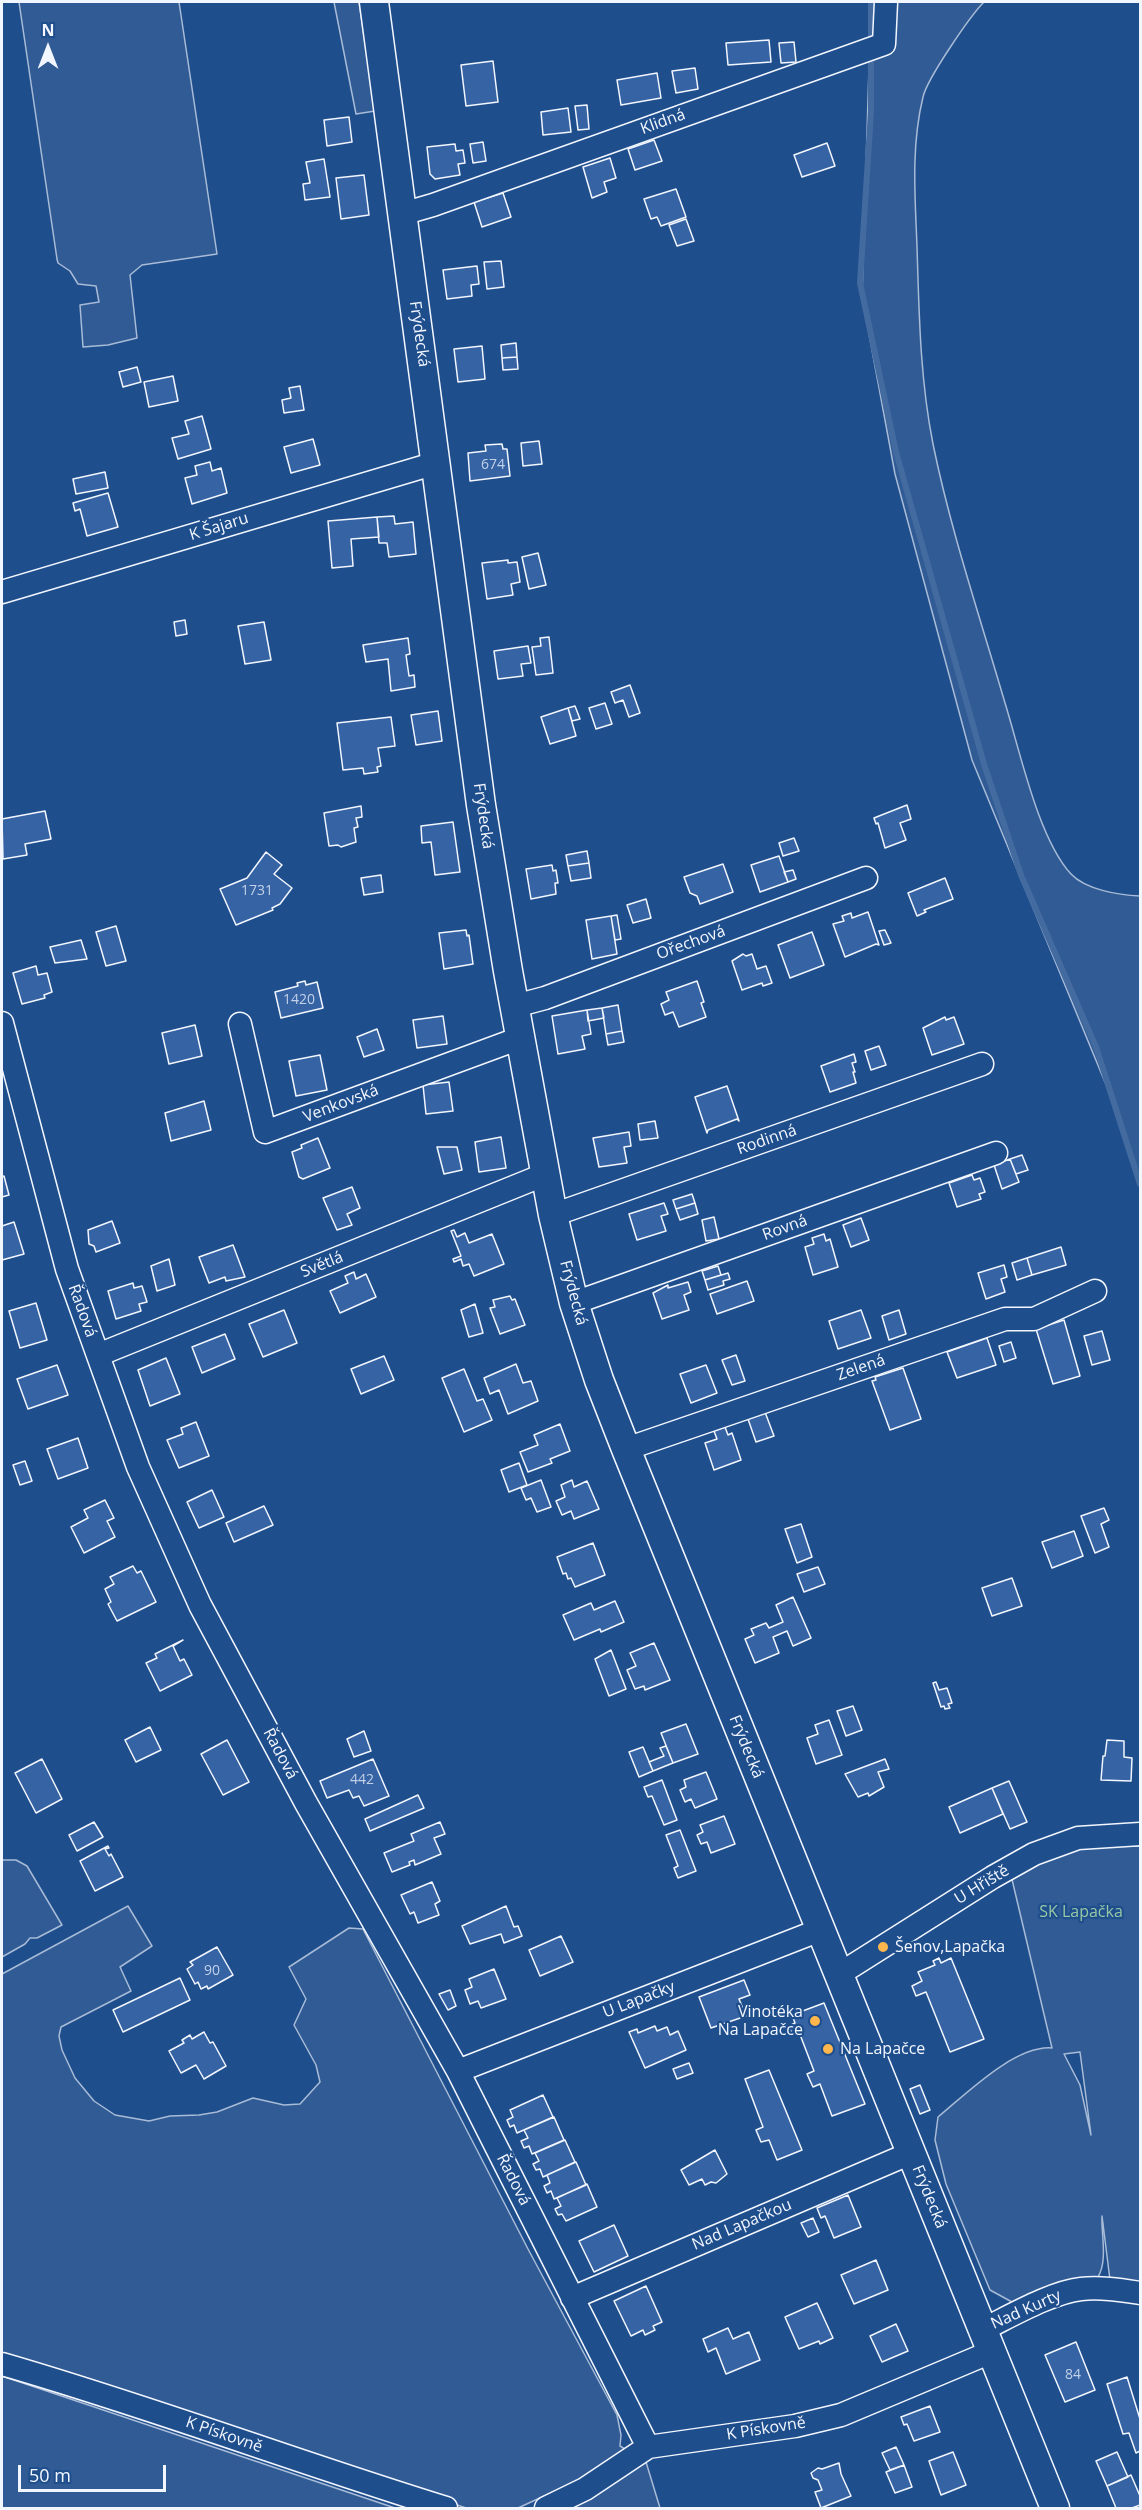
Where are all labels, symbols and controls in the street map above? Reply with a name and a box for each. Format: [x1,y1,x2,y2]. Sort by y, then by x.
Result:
north arrow [18,18,78,78]
text: N [41,19,55,41]
street label: Klidná [638,105,688,139]
street label: Frýdecká [405,300,433,368]
house number: 674 [481,457,505,473]
street label: K Šajaru [187,509,251,545]
street label: Frýdecká [469,782,497,850]
house number: 1731 [241,883,273,899]
street label: Ořechová [654,922,728,964]
house number: 1420 [283,992,315,1008]
street label: Venkovská [301,1081,381,1127]
street label: Rodinná [735,1121,799,1159]
street label: Rovná [760,1211,810,1245]
street label: Světlá [298,1248,346,1282]
street label: Frýdecká [555,1258,591,1328]
street label: Řadová [64,1282,100,1340]
street label: Zelená [834,1351,888,1385]
street label: Frýdecká [725,1713,767,1781]
street label: Řadová [259,1725,301,1783]
house number: 442 [350,1772,374,1788]
street label: U Hřiště [951,1861,1013,1909]
park label: SK Lapačka [1039,1902,1123,1922]
place label: Šenov,Lapačka [895,1937,1005,1957]
marker: Šenov,Lapačka [876,1940,890,1954]
house number: 90 [204,1963,220,1979]
street label: U Lapačky [600,1977,678,2023]
place label: Vinotéka Na Lapačce [718,2002,803,2040]
marker: Vinotéka Na Lapačce [808,2014,822,2028]
place label: Na Lapačce [840,2039,925,2059]
marker: Na Lapačce [821,2042,835,2056]
street label: Řadová [492,2151,534,2209]
street label: Frýdecká [908,2163,950,2231]
street label: Nad Lapačkou [689,2195,795,2255]
street label: Nad Kurty [988,2286,1064,2334]
house number: 84 [1065,2367,1081,2383]
street label: K Pískovně [183,2413,265,2457]
street label: K Pískovně [725,2413,807,2445]
scale bar [21,2453,170,2491]
text: 50 m [29,2463,71,2487]

